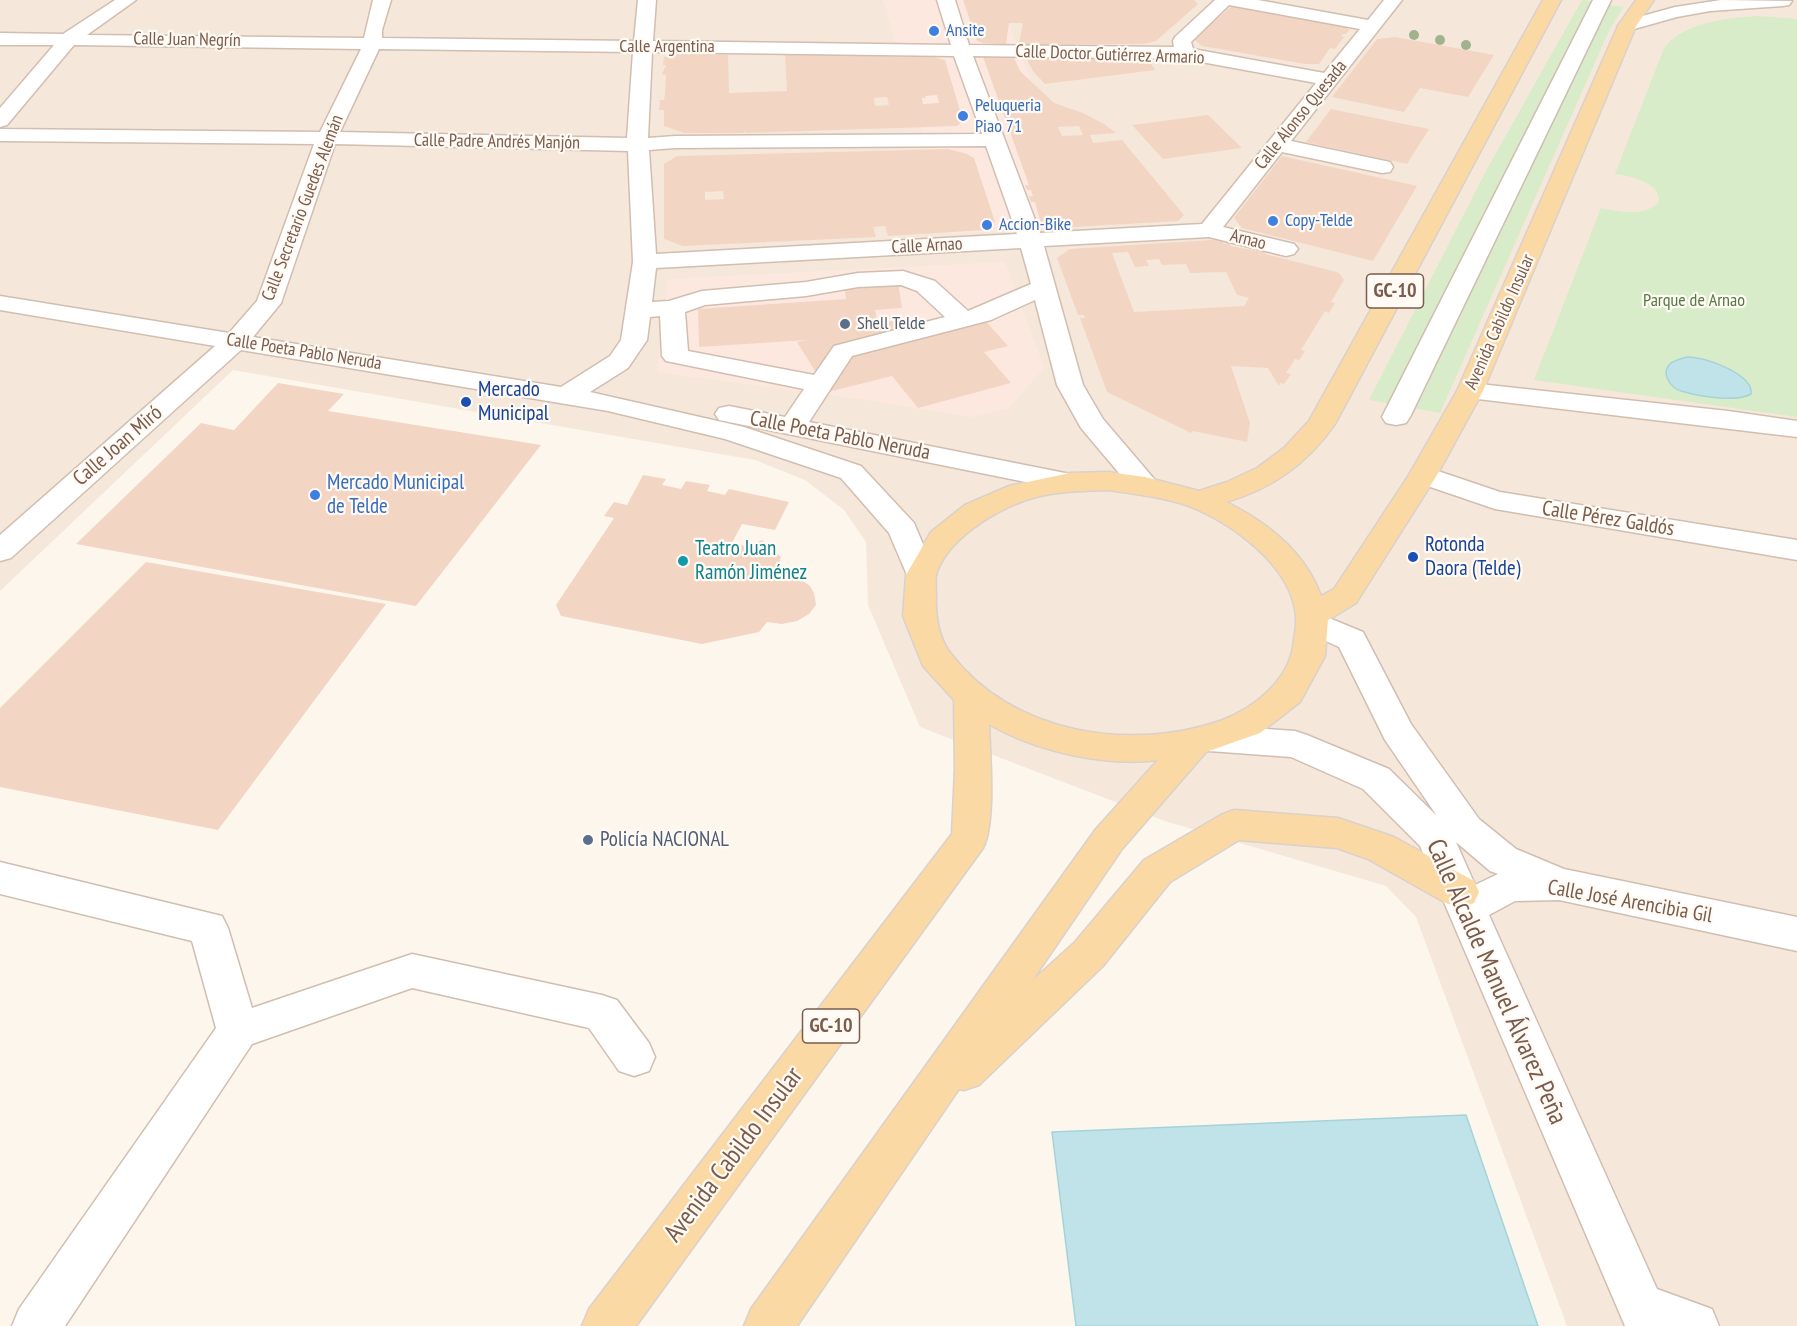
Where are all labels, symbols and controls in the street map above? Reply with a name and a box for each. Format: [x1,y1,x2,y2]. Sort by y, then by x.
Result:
place label: Ansite [946,20,985,42]
marker: Ansite [927,24,941,38]
street label: Calle Juan Negrín [133,28,241,52]
street label: Calle Argentina [619,36,715,58]
street label: Calle Doctor Gutiérrez Armario [1015,41,1205,69]
street label: Calle Alonso Quesada [1250,56,1352,174]
place label: Peluqueria Piao 71 [975,95,1041,138]
marker: Peluqueria Piao 71 [956,109,970,123]
street label: Calle Secretario Guedes Alemán [258,112,348,304]
street label: Calle Padre Andrés Manjón [414,130,580,154]
place label: Copy-Telde [1285,210,1353,232]
place label: Accion-Bike [999,214,1071,236]
marker: Copy-Telde [1266,214,1280,228]
marker: Accion-Bike [980,218,994,232]
street label: Arnao [1228,225,1268,255]
street label: Calle Arnao [891,233,963,259]
street label: Avenida Cabildo Insular [1460,251,1540,393]
road number: GC-10 [1366,274,1424,308]
park label: Parque de Arnao [1643,290,1745,312]
place label: Shell Telde [857,313,925,335]
marker: Shell Telde [838,317,852,331]
street label: Calle Poeta Pablo Neruda [225,329,383,375]
place label: Mercado Municipal [478,377,549,427]
marker: Mercado Municipal [459,395,473,409]
street label: Calle Joan Miró [68,401,168,491]
street label: Calle Poeta Pablo Neruda [748,406,932,466]
place label: Mercado Municipal de Telde [327,470,464,520]
marker: Mercado Municipal de Telde [308,488,322,502]
street label: Calle Pérez Galdós [1540,496,1676,542]
place label: Rotonda Daora (Telde) [1425,532,1520,582]
place label: Teatro Juan Ramón Jiménez [695,536,807,586]
marker: Rotonda Daora (Telde) [1406,550,1420,564]
marker: Teatro Juan Ramón Jiménez [676,554,690,568]
place label: Policía NACIONAL [600,827,729,853]
marker: Policía NACIONAL [581,833,595,847]
street label: Calle Alcalde Manuel Álvarez Peña [1419,835,1573,1129]
street label: Calle José Arencibia Gil [1546,875,1714,929]
road number: GC-10 [802,1009,860,1043]
street label: Avenida Cabildo Insular [658,1062,810,1248]

